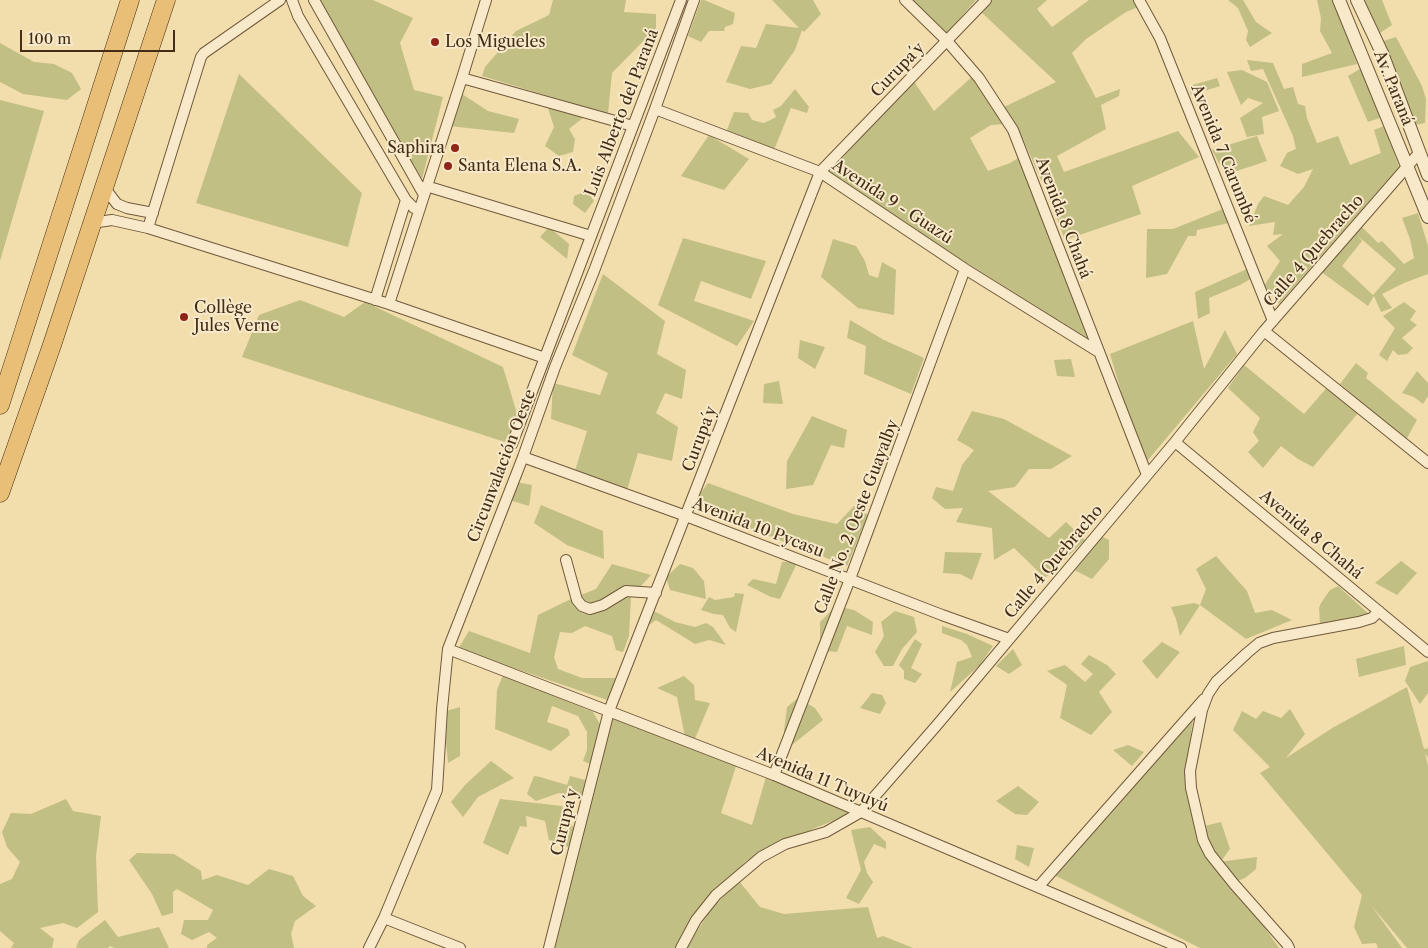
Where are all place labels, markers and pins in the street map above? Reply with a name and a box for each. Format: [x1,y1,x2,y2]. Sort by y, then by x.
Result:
place label: Los Migueles [445,32,545,52]
marker: Los Migueles [429,36,441,48]
place label: Saphira [387,138,445,158]
marker: Saphira [449,142,461,154]
place label: Santa Elena S.A. [458,156,582,176]
marker: Santa Elena S.A. [442,160,454,172]
place label: Collège Jules Verne [194,298,279,336]
marker: Collège Jules Verne [178,311,190,323]

